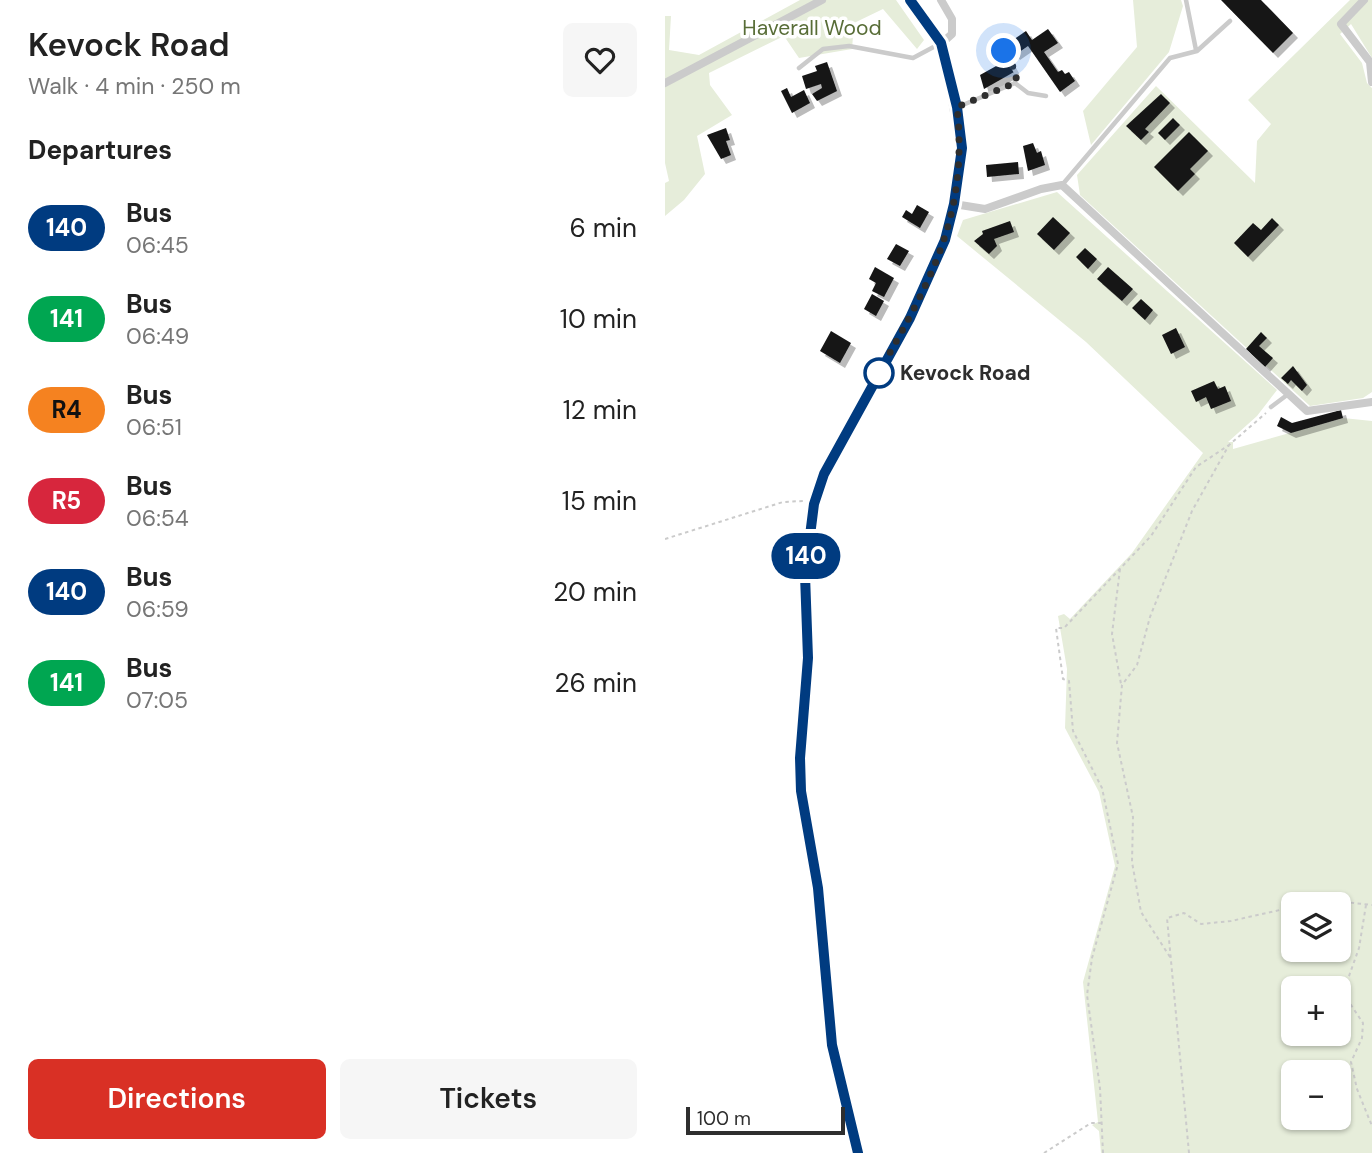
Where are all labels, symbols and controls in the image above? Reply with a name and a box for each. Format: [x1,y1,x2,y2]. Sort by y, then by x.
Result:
park label: Haverall Wood [742,14,882,42]
text: Kevock Road [28,23,230,66]
button: heart [563,23,637,97]
your location [986,33,1021,68]
text: Walk · 4 min · 250 m [28,71,241,101]
text: Departures [28,133,172,167]
text: Bus [126,196,172,230]
text: 6 min [569,211,637,245]
text: 140 [46,212,87,243]
text: 06:45 [126,230,189,260]
text: Bus [126,287,172,321]
text: 10 min [560,302,637,336]
text: 141 [50,303,83,334]
text: 06:49 [126,321,189,351]
marker: Kevock Road [864,358,894,388]
place label: Kevock Road [900,359,1031,387]
text: Bus [126,378,172,412]
text: 12 min [563,393,637,427]
text: R4 [51,394,82,425]
text: 06:51 [126,412,182,442]
text: Bus [126,469,172,503]
text: 15 min [562,484,637,518]
text: R5 [52,485,81,516]
text: 06:54 [126,503,189,533]
line badge: 140 [766,533,846,579]
text: 140 [785,540,827,571]
text: Bus [126,560,172,594]
text: 20 min [553,575,637,609]
text: 140 [46,576,87,607]
text: 06:59 [126,594,189,624]
text: Bus [126,651,172,685]
text: 26 min [554,666,637,700]
text: 141 [50,667,83,698]
text: 07:05 [126,685,188,715]
map controls [1281,892,1351,1130]
button: layers [1281,892,1351,962]
button: + [1281,976,1351,1046]
button: Directions [28,1059,326,1139]
button: Tickets [340,1059,637,1139]
button: − [1281,1060,1351,1130]
scale bar [686,1104,845,1136]
text: 100 m [697,1106,751,1131]

